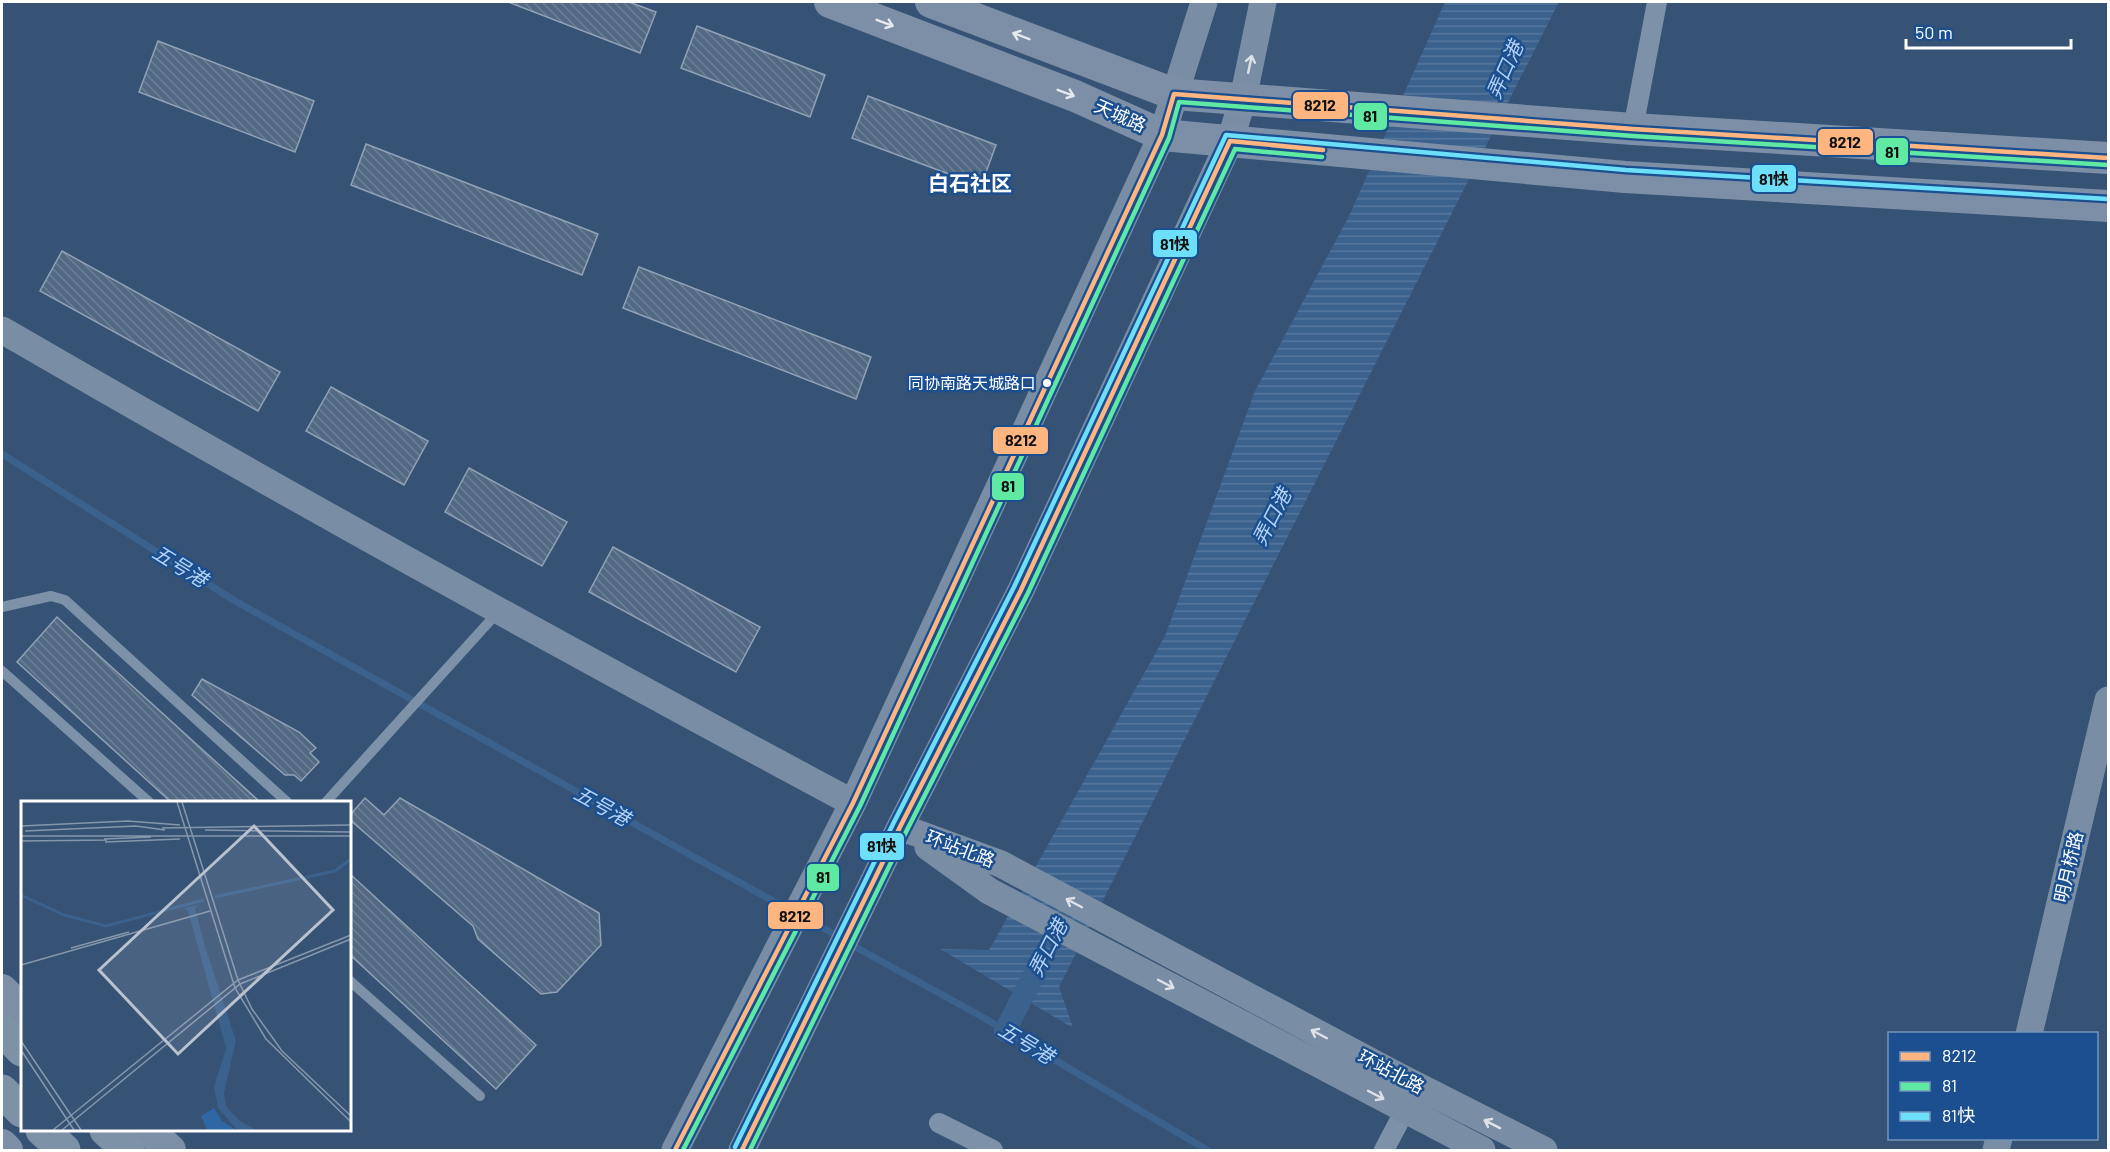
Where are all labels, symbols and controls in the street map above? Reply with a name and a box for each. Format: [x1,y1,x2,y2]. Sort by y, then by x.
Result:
scale bar [1906,12,2071,50]
one-way arrow [875,18,893,29]
text: 50 m [1915,21,1953,43]
one-way arrow [1012,29,1031,40]
water label: 弄口港 [1481,35,1528,102]
one-way arrow [1245,55,1256,74]
one-way arrow [1057,88,1075,99]
line badge: 8212 [1292,91,1349,120]
street label: 天城路 [1091,94,1150,136]
text: 8212 [1304,95,1336,114]
line badge: 81 [1353,102,1388,131]
text: 81 [1363,106,1377,125]
line badge: 8212 [1817,128,1874,156]
text: 8212 [1829,132,1861,151]
line badge: 81 [1875,137,1909,166]
text: 81 [1885,142,1899,161]
line badge: 81快 [1751,164,1797,193]
text: 81快 [1759,169,1789,188]
district label: 白石社区 [928,170,1012,195]
line badge: 81快 [1152,229,1198,258]
text: 81快 [1160,234,1190,253]
place label: 同协南路天城路口 [908,373,1036,392]
marker: 同协南路天城路口 [1041,377,1053,389]
line badge: 8212 [992,426,1049,455]
text: 8212 [1005,430,1037,449]
line badge: 81 [991,472,1025,501]
text: 81 [1001,476,1015,495]
water label: 弄口港 [1247,482,1297,549]
water label: 五号港 [149,539,215,593]
water label: 五号港 [570,780,637,832]
inset map [21,801,351,1131]
street label: 环站北路 [923,825,998,871]
street label: 明月桥路 [2049,829,2087,904]
line badge: 81快 [859,832,905,861]
text: 81快 [867,836,897,855]
line badge: 81 [806,863,840,892]
text: 81 [816,867,830,886]
one-way arrow [1066,897,1083,909]
line badge: 8212 [767,901,824,930]
text: 8212 [779,906,811,925]
water label: 弄口港 [1023,913,1073,980]
one-way arrow [1157,978,1174,990]
water label: 五号港 [995,1016,1061,1069]
one-way arrow [1310,1028,1328,1039]
legend [1888,1032,2098,1140]
text: 8212 [1942,1044,1977,1066]
street label: 环站北路 [1355,1045,1428,1098]
text: 81 [1942,1074,1957,1096]
one-way arrow [1366,1089,1384,1101]
text: 81快 [1942,1104,1975,1126]
one-way arrow [1483,1118,1501,1129]

